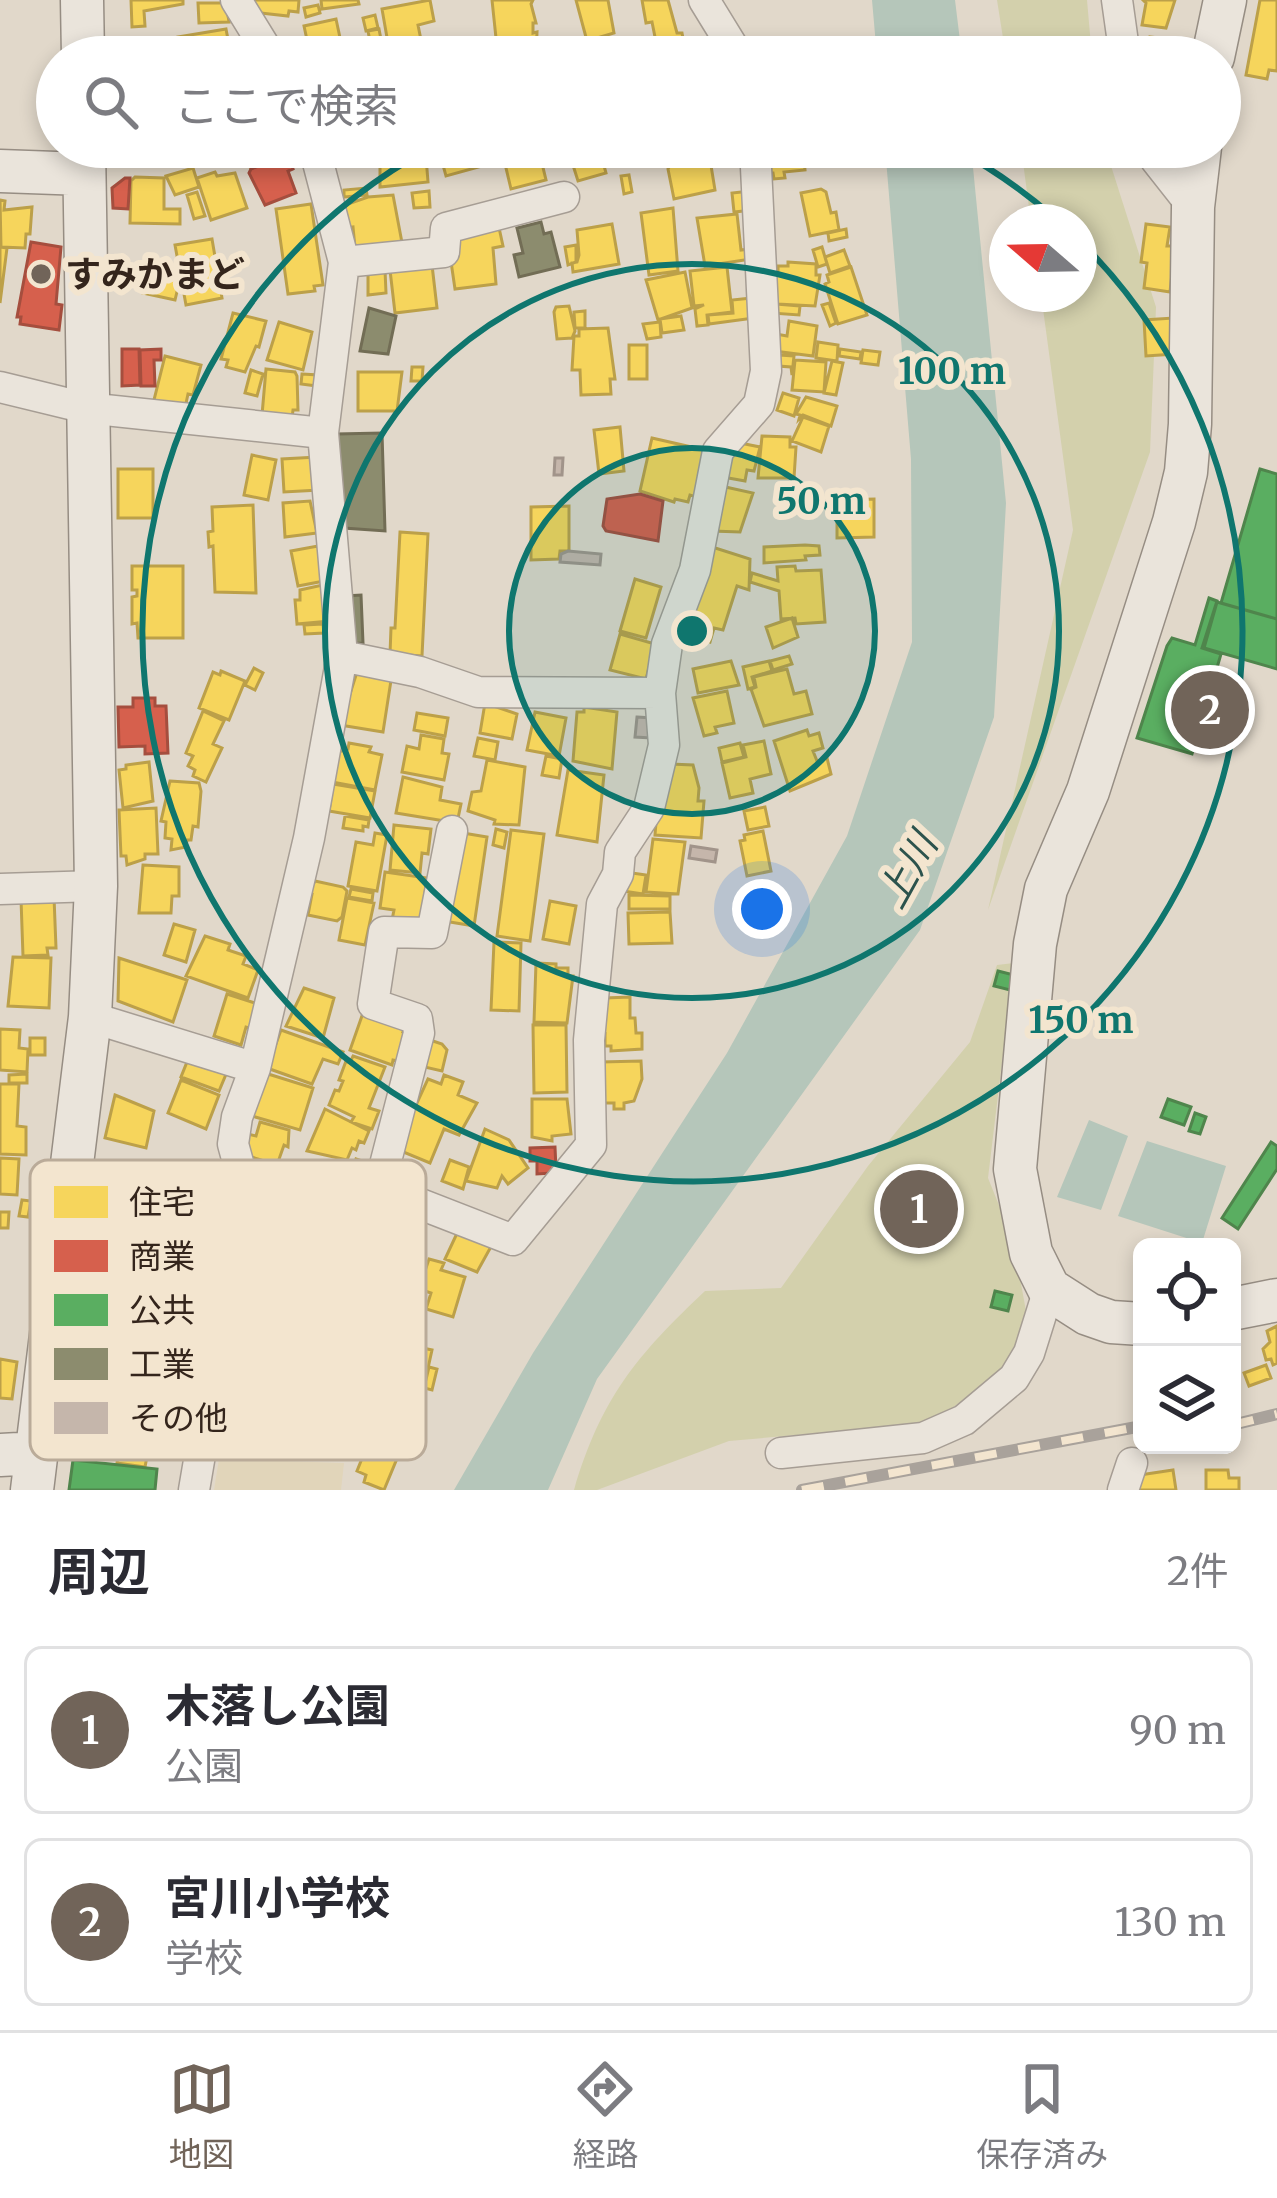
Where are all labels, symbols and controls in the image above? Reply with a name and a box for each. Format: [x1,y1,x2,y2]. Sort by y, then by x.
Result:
search box [36,36,1241,168]
icon: search [78,69,144,135]
text: ここで検索 [174,78,399,134]
north arrow [989,204,1097,312]
place label: すみかまど [65,252,245,297]
marker: すみかまど [28,261,54,287]
text: 100 m [898,349,1006,394]
text: 50 m [776,479,866,524]
centre of rings [671,610,713,652]
pin: 2 [1171,665,1249,755]
water label: 上川 [867,821,950,916]
your location [732,879,792,939]
text: 150 m [1029,998,1133,1043]
legend [30,1160,426,1460]
pin: 1 [880,1164,958,1254]
text: 住宅 [129,1182,195,1223]
text: 商業 [129,1236,195,1277]
map controls [1133,1238,1241,1454]
button: locate [1133,1238,1241,1346]
text: 公共 [129,1290,195,1331]
text: 工業 [129,1344,195,1385]
button: layers [1133,1346,1241,1454]
text: その他 [129,1398,228,1439]
text: 周辺 [48,1540,150,1604]
text: 2件 [1167,1547,1229,1596]
text: 木落し公園 [165,1678,390,1734]
text: 1 [81,1706,99,1755]
text: 90 m [1129,1706,1226,1755]
text: 公園 [165,1742,243,1791]
text: 宮川小学校 [165,1870,390,1926]
text: 2 [79,1898,101,1947]
text: 130 m [1114,1898,1226,1947]
text: 学校 [165,1934,243,1983]
tab: 地図 [169,2056,235,2176]
tab: 経路 [572,2056,638,2176]
tab: 保存済み [976,2056,1108,2176]

